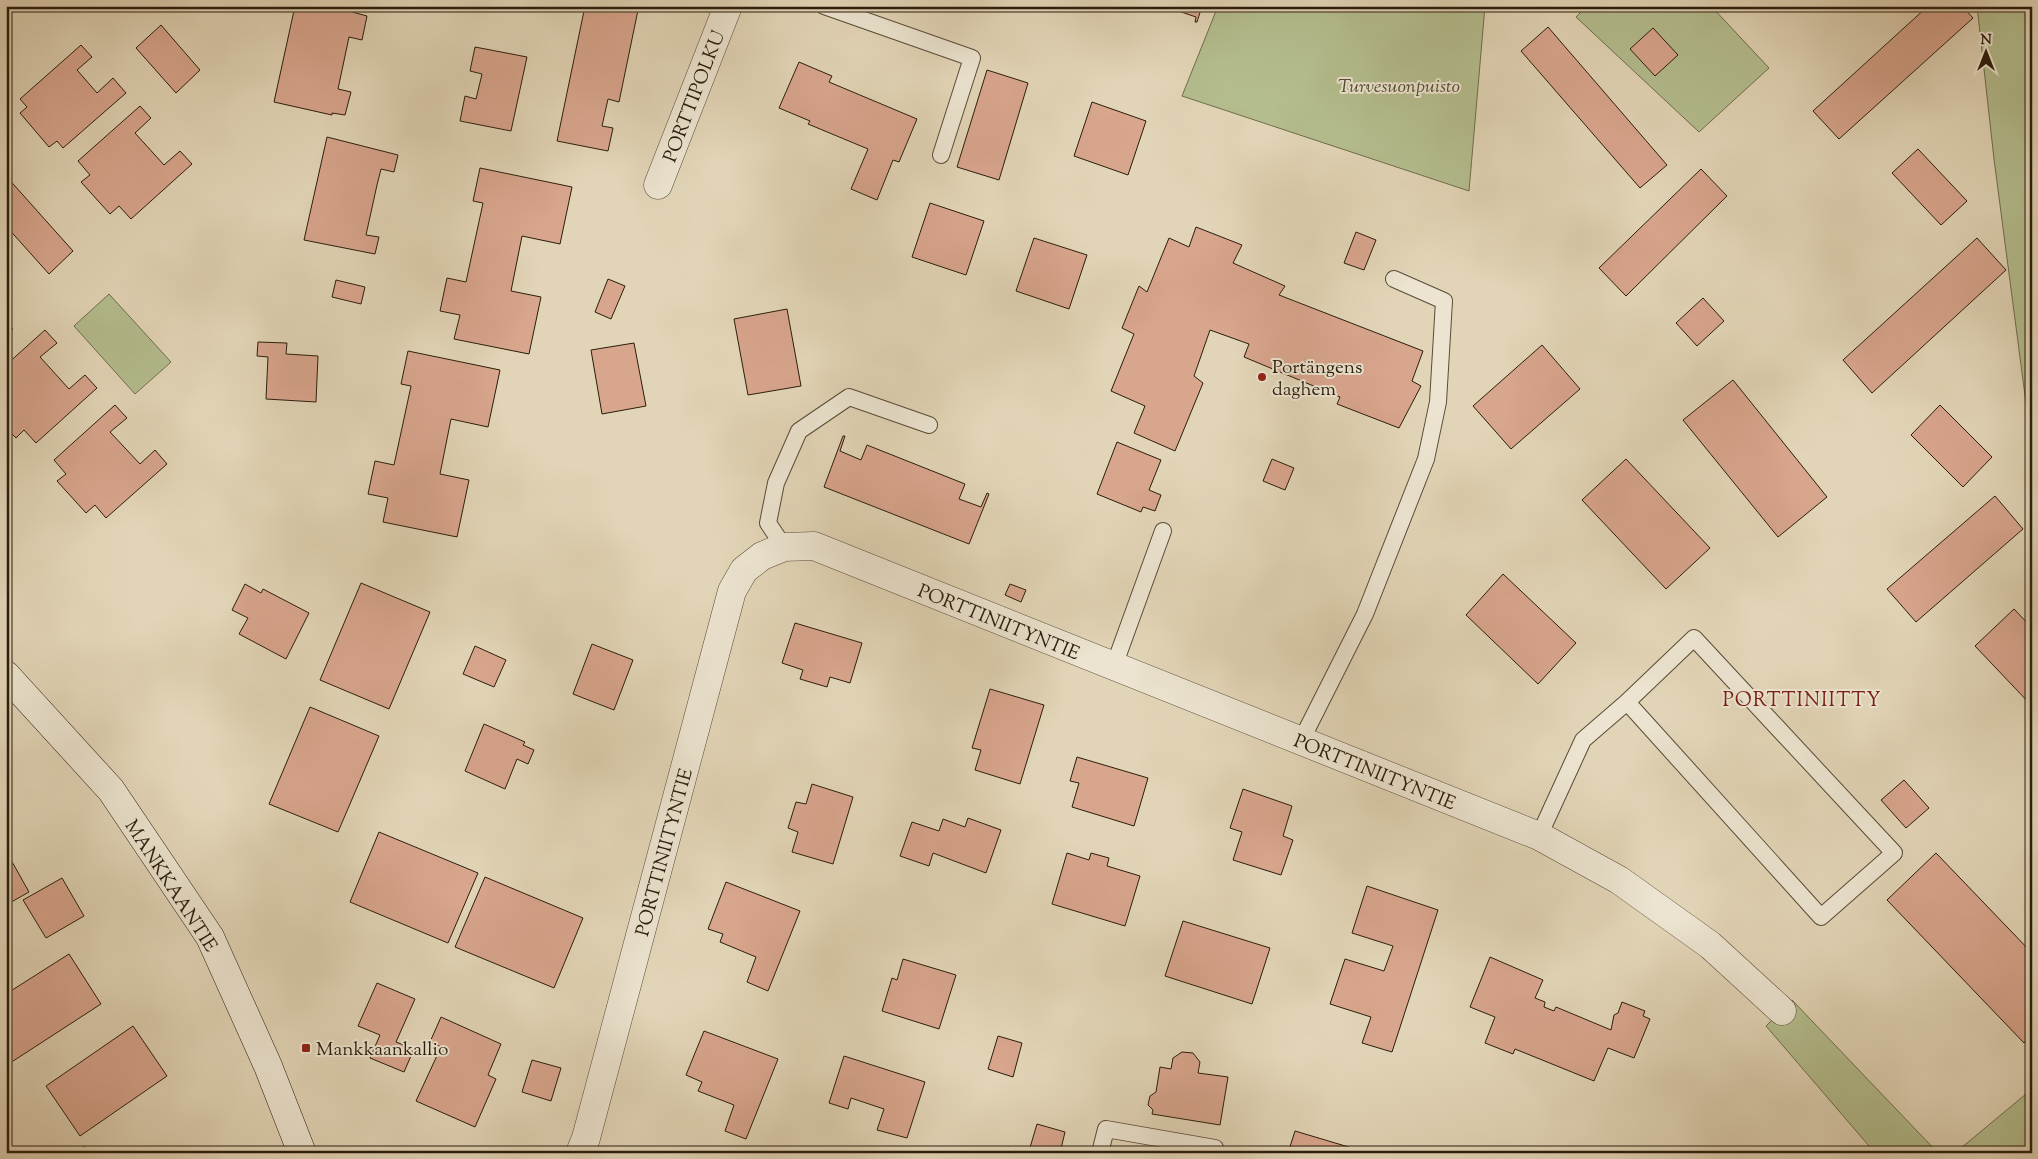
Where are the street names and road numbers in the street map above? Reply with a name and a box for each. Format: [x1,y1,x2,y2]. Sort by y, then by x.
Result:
street label: PORTTIPOLKU [658,27,733,167]
street label: PORTTINIITYNTIE [913,578,1084,668]
street label: PORTTINIITYNTIE [1289,728,1460,818]
street label: PORTTINIITYNTIE [630,765,701,939]
street label: MANKKAANTIE [117,815,223,958]

